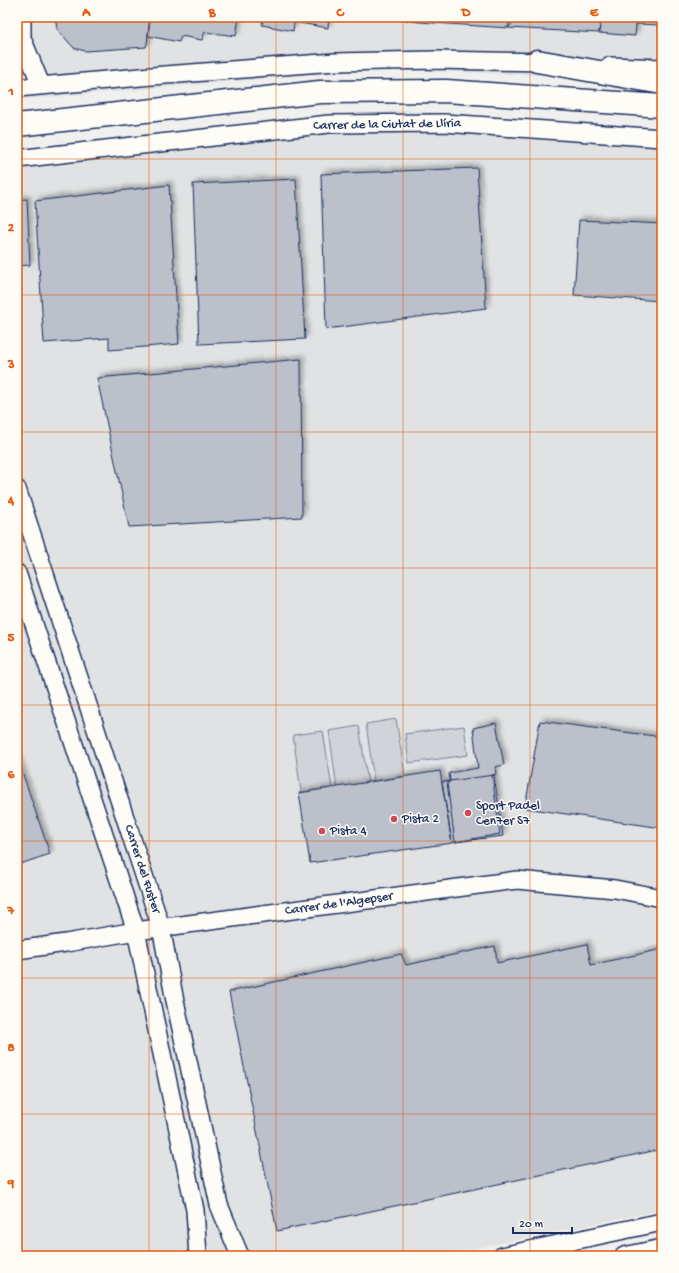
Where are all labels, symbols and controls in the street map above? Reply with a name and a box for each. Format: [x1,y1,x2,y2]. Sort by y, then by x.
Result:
text: A [81,6,91,21]
text: B [208,6,217,21]
text: C [335,6,345,21]
text: D [461,6,471,21]
text: E [590,6,599,21]
text: 1 [7,85,14,100]
street label: Carrer de la Ciutat de Llíria [313,116,462,134]
text: 2 [8,221,15,236]
text: 3 [7,358,15,373]
text: 4 [7,494,15,509]
text: 5 [8,631,15,646]
text: 6 [8,768,15,783]
place label: Sport Padel Cen7er S7 [476,799,540,829]
marker: Sport Padel Cen7er S7 [463,808,473,818]
place label: Pista 2 [401,812,439,827]
marker: Pista 2 [389,814,399,824]
street label: Carrer del Fuster [121,823,164,917]
place label: Pista 4 [329,824,367,839]
marker: Pista 4 [317,826,327,836]
street label: Carrer de l'Algepser [284,889,395,919]
text: 7 [7,904,16,919]
text: 8 [7,1041,15,1056]
text: 9 [7,1177,15,1192]
scale bar [513,1209,572,1235]
text: 20 m [519,1218,544,1232]

